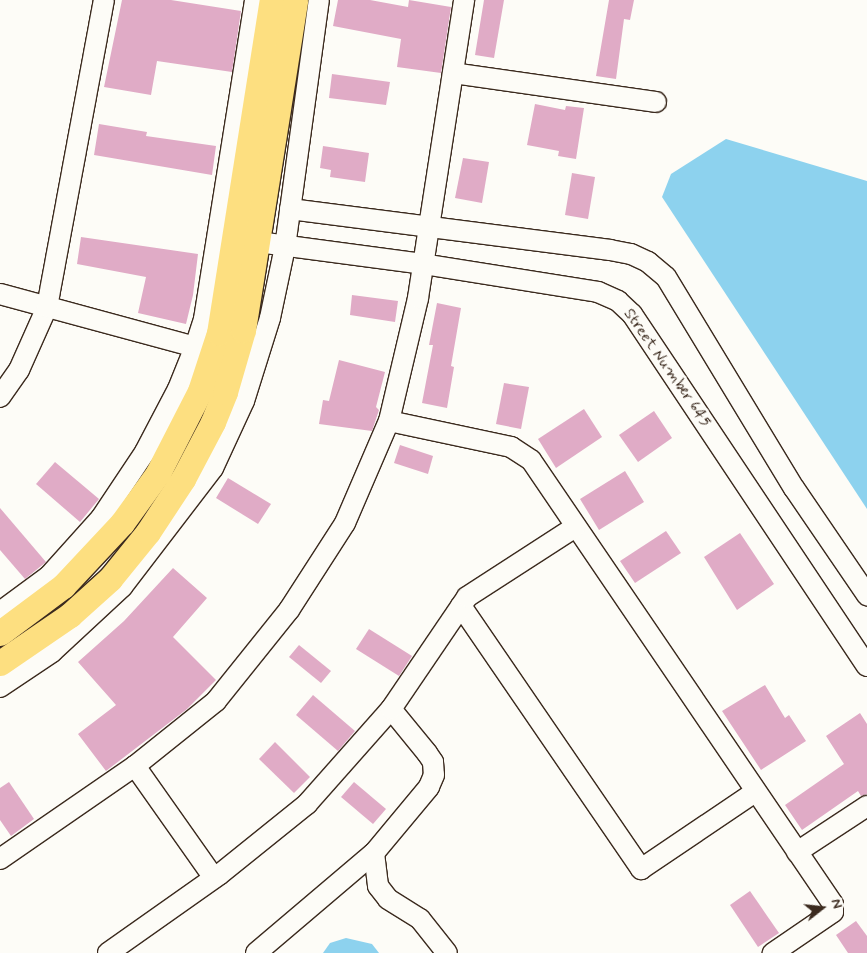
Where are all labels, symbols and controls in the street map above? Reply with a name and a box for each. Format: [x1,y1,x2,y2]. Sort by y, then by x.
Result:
street label: Street Number 645 [620,306,714,430]
north arrow [797,883,847,933]
text: N [826,897,846,911]

